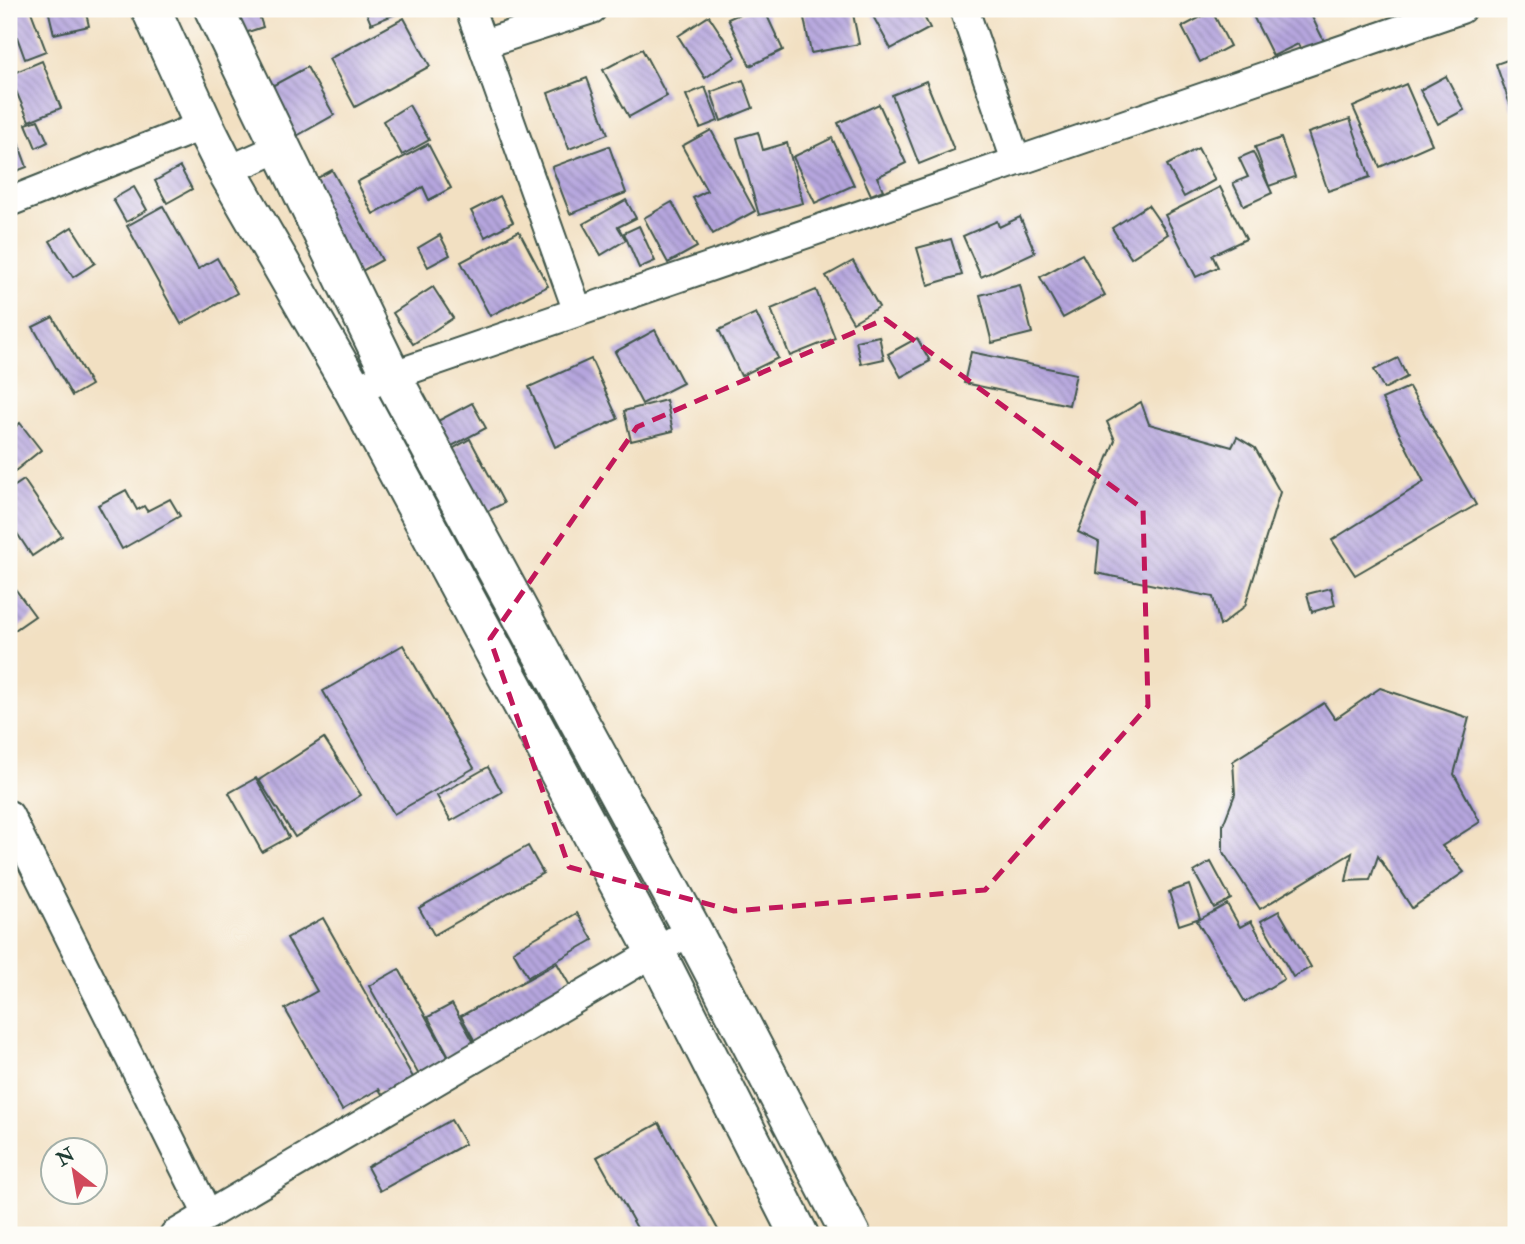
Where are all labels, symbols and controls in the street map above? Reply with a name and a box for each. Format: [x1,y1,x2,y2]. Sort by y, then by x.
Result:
north arrow [38,1136,108,1206]
text: N [51,1142,80,1172]

